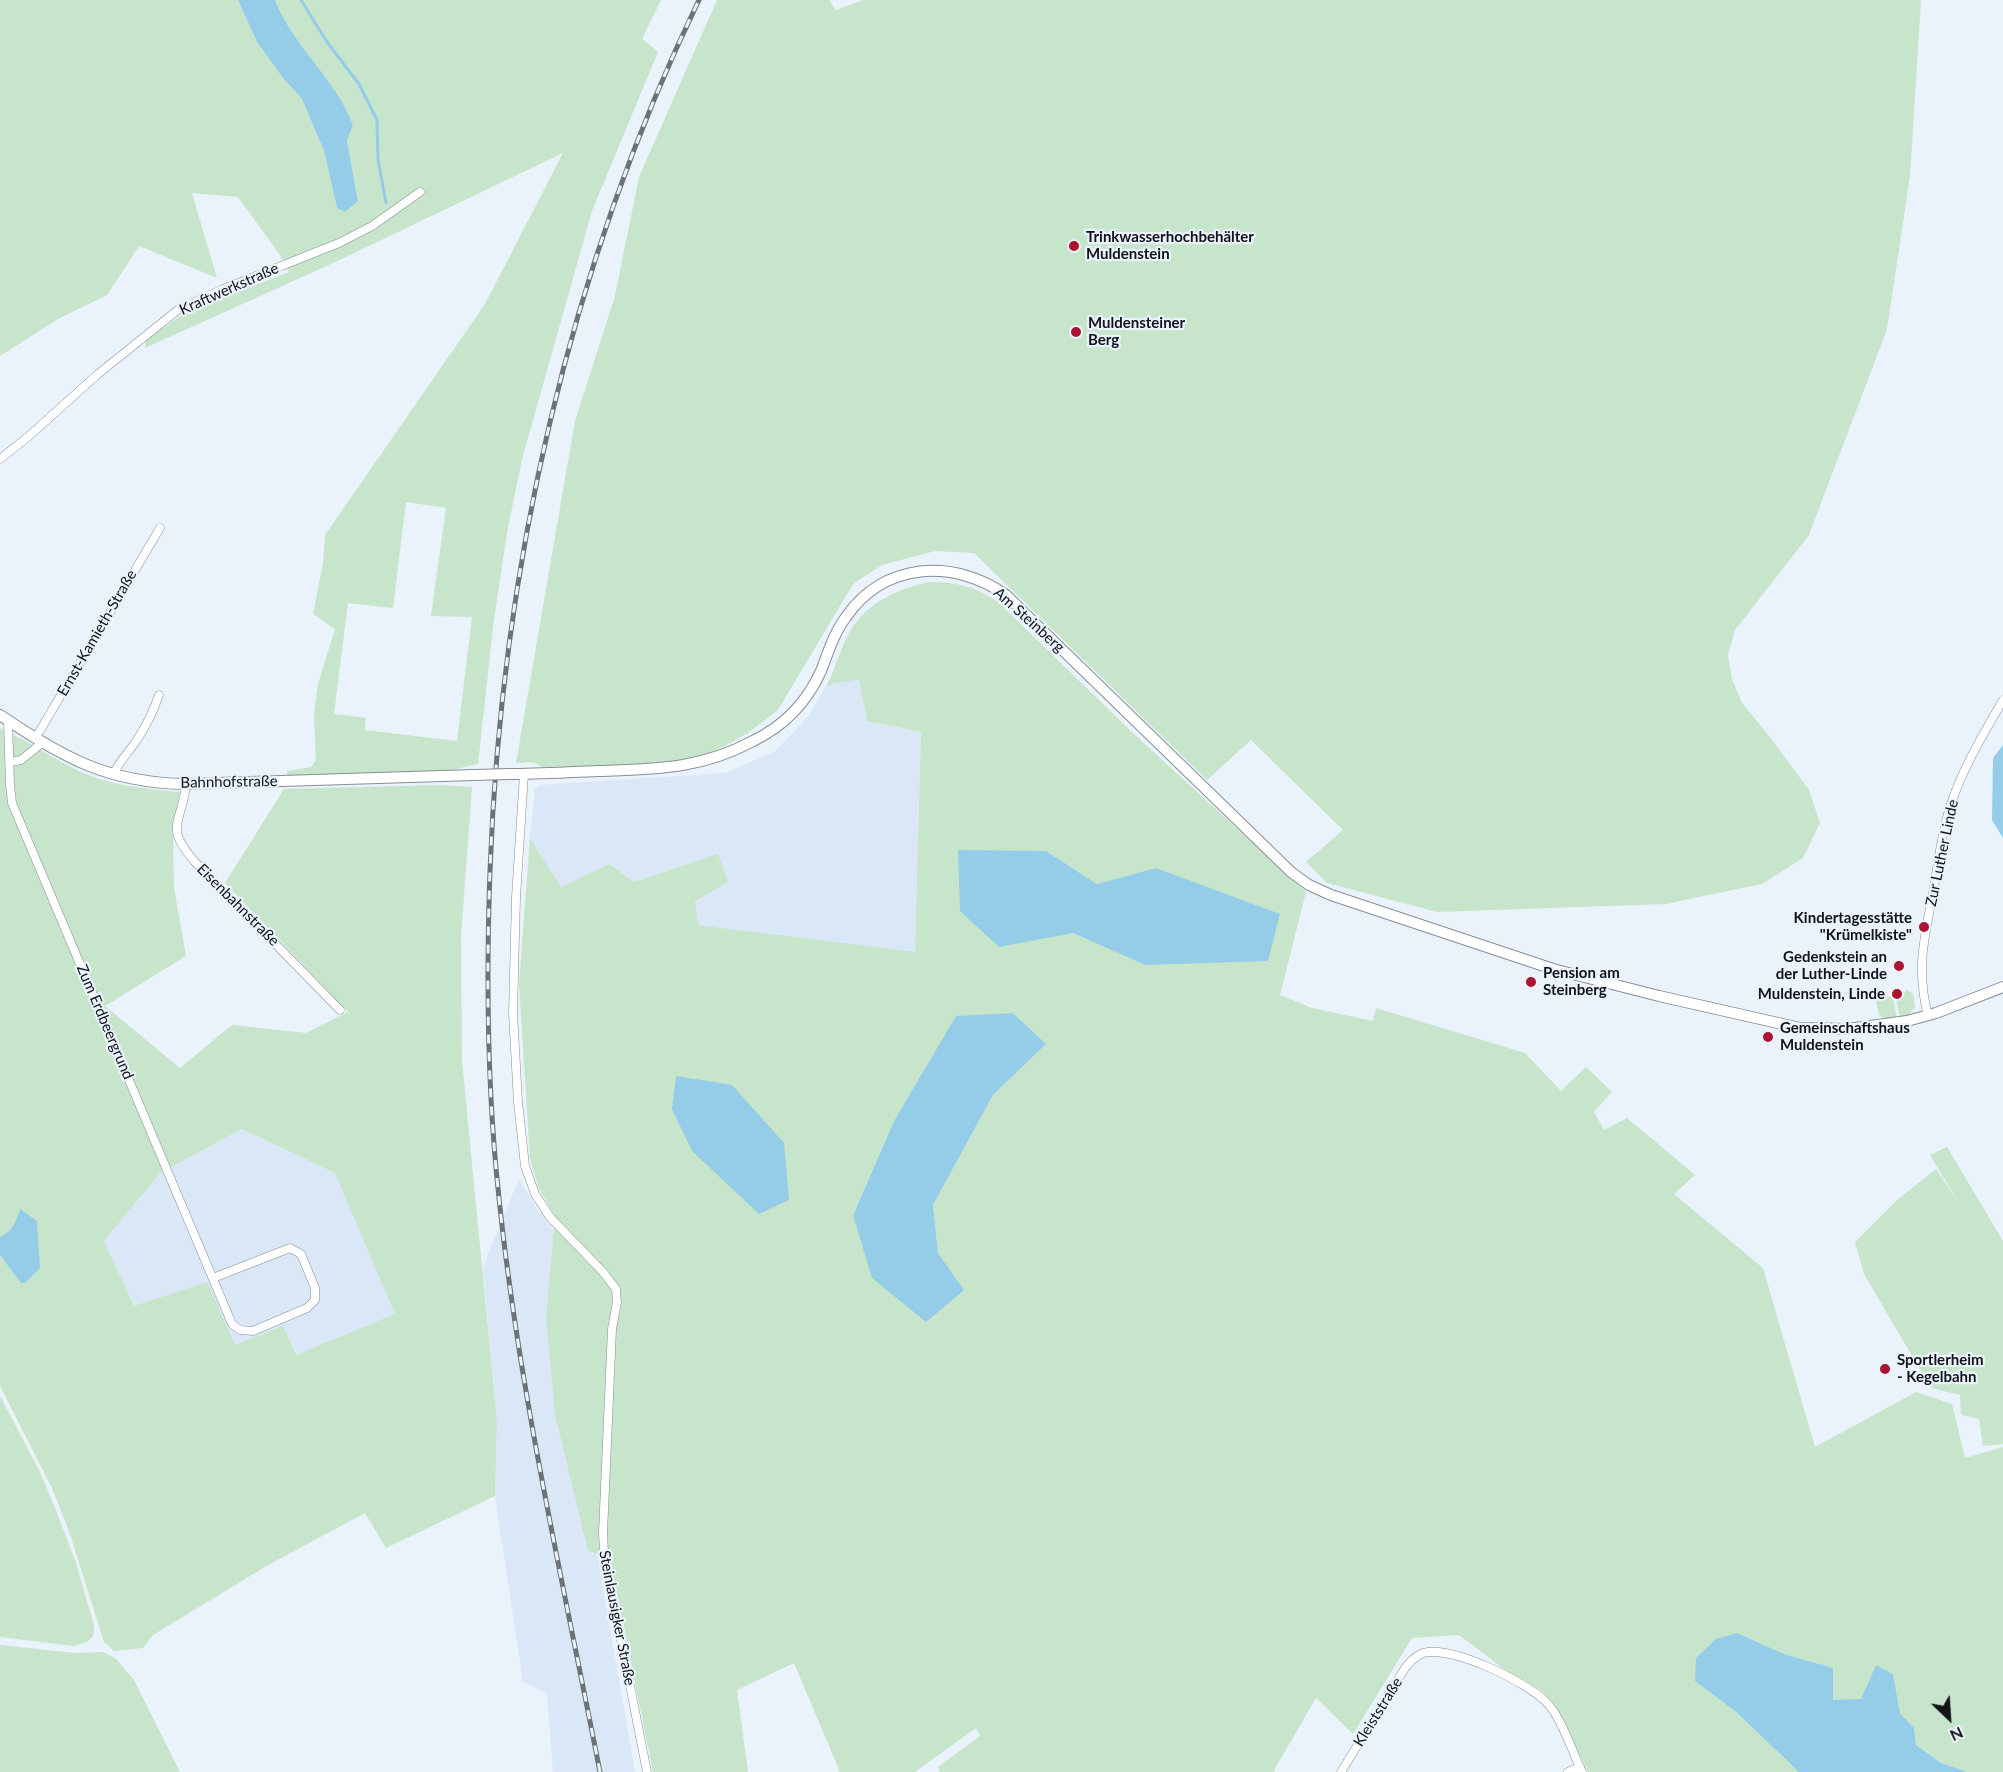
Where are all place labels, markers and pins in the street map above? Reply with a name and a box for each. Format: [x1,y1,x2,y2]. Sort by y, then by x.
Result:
place label: Trinkwasserhochbehälter Muldenstein [1086,228,1254,263]
marker: Trinkwasserhochbehälter Muldenstein [1067,239,1081,253]
place label: Muldensteiner Berg [1088,314,1185,349]
marker: Muldensteiner Berg [1069,325,1083,339]
place label: Kindertagesstätte "Krümelkiste" [1794,909,1912,944]
marker: Kindertagesstätte "Krümelkiste" [1917,920,1931,934]
place label: Gedenkstein an der Luther-Linde [1776,948,1887,983]
marker: Gedenkstein an der Luther-Linde [1892,959,1906,973]
place label: Pension am Steinberg [1543,964,1620,999]
marker: Pension am Steinberg [1524,975,1538,989]
place label: Muldenstein, Linde [1758,985,1885,1003]
marker: Muldenstein, Linde [1890,987,1904,1001]
place label: Gemeinschaftshaus Muldenstein [1780,1019,1910,1054]
marker: Gemeinschaftshaus Muldenstein [1761,1030,1775,1044]
place label: Sportlerheim - Kegelbahn [1897,1351,1984,1386]
marker: Sportlerheim - Kegelbahn [1878,1362,1892,1376]

